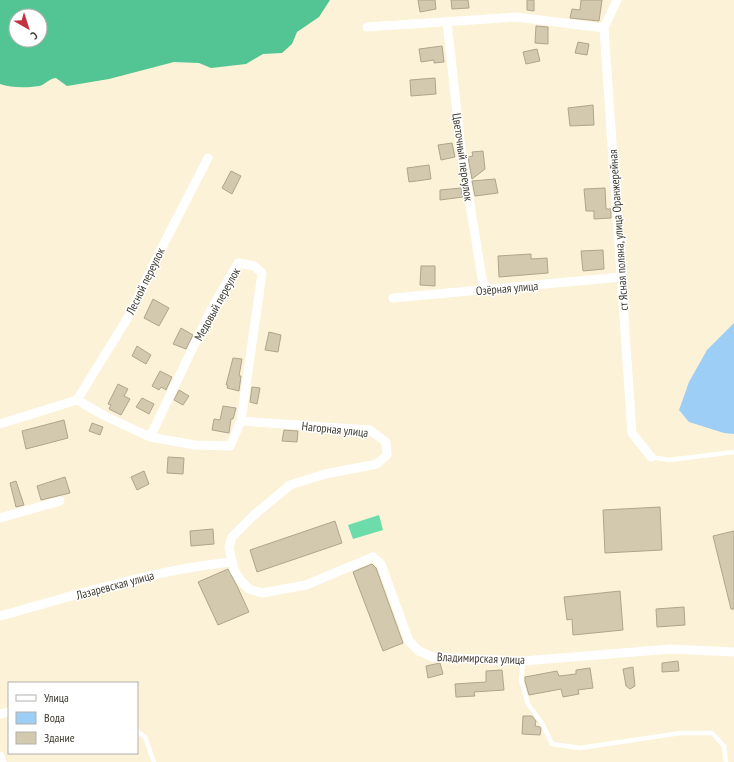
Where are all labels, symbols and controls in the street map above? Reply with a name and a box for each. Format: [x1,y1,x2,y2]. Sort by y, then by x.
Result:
north arrow [8,8,48,48]
text: С [28,29,41,43]
street label: Цветочный переулок [449,112,477,202]
street label: ст Ясная поляна, улица Оранжерейная [605,149,631,311]
street label: Лесной переулок [122,245,168,318]
street label: Медовый переулок [191,265,243,343]
street label: Озёрная улица [475,278,539,298]
street label: Нагорная улица [301,418,369,440]
street label: Лазаревская улица [73,567,156,603]
street label: Владимирская улица [437,649,525,667]
legend [8,682,138,754]
text: Улица [44,690,69,705]
text: Вода [44,710,65,725]
text: Здание [44,730,75,745]

